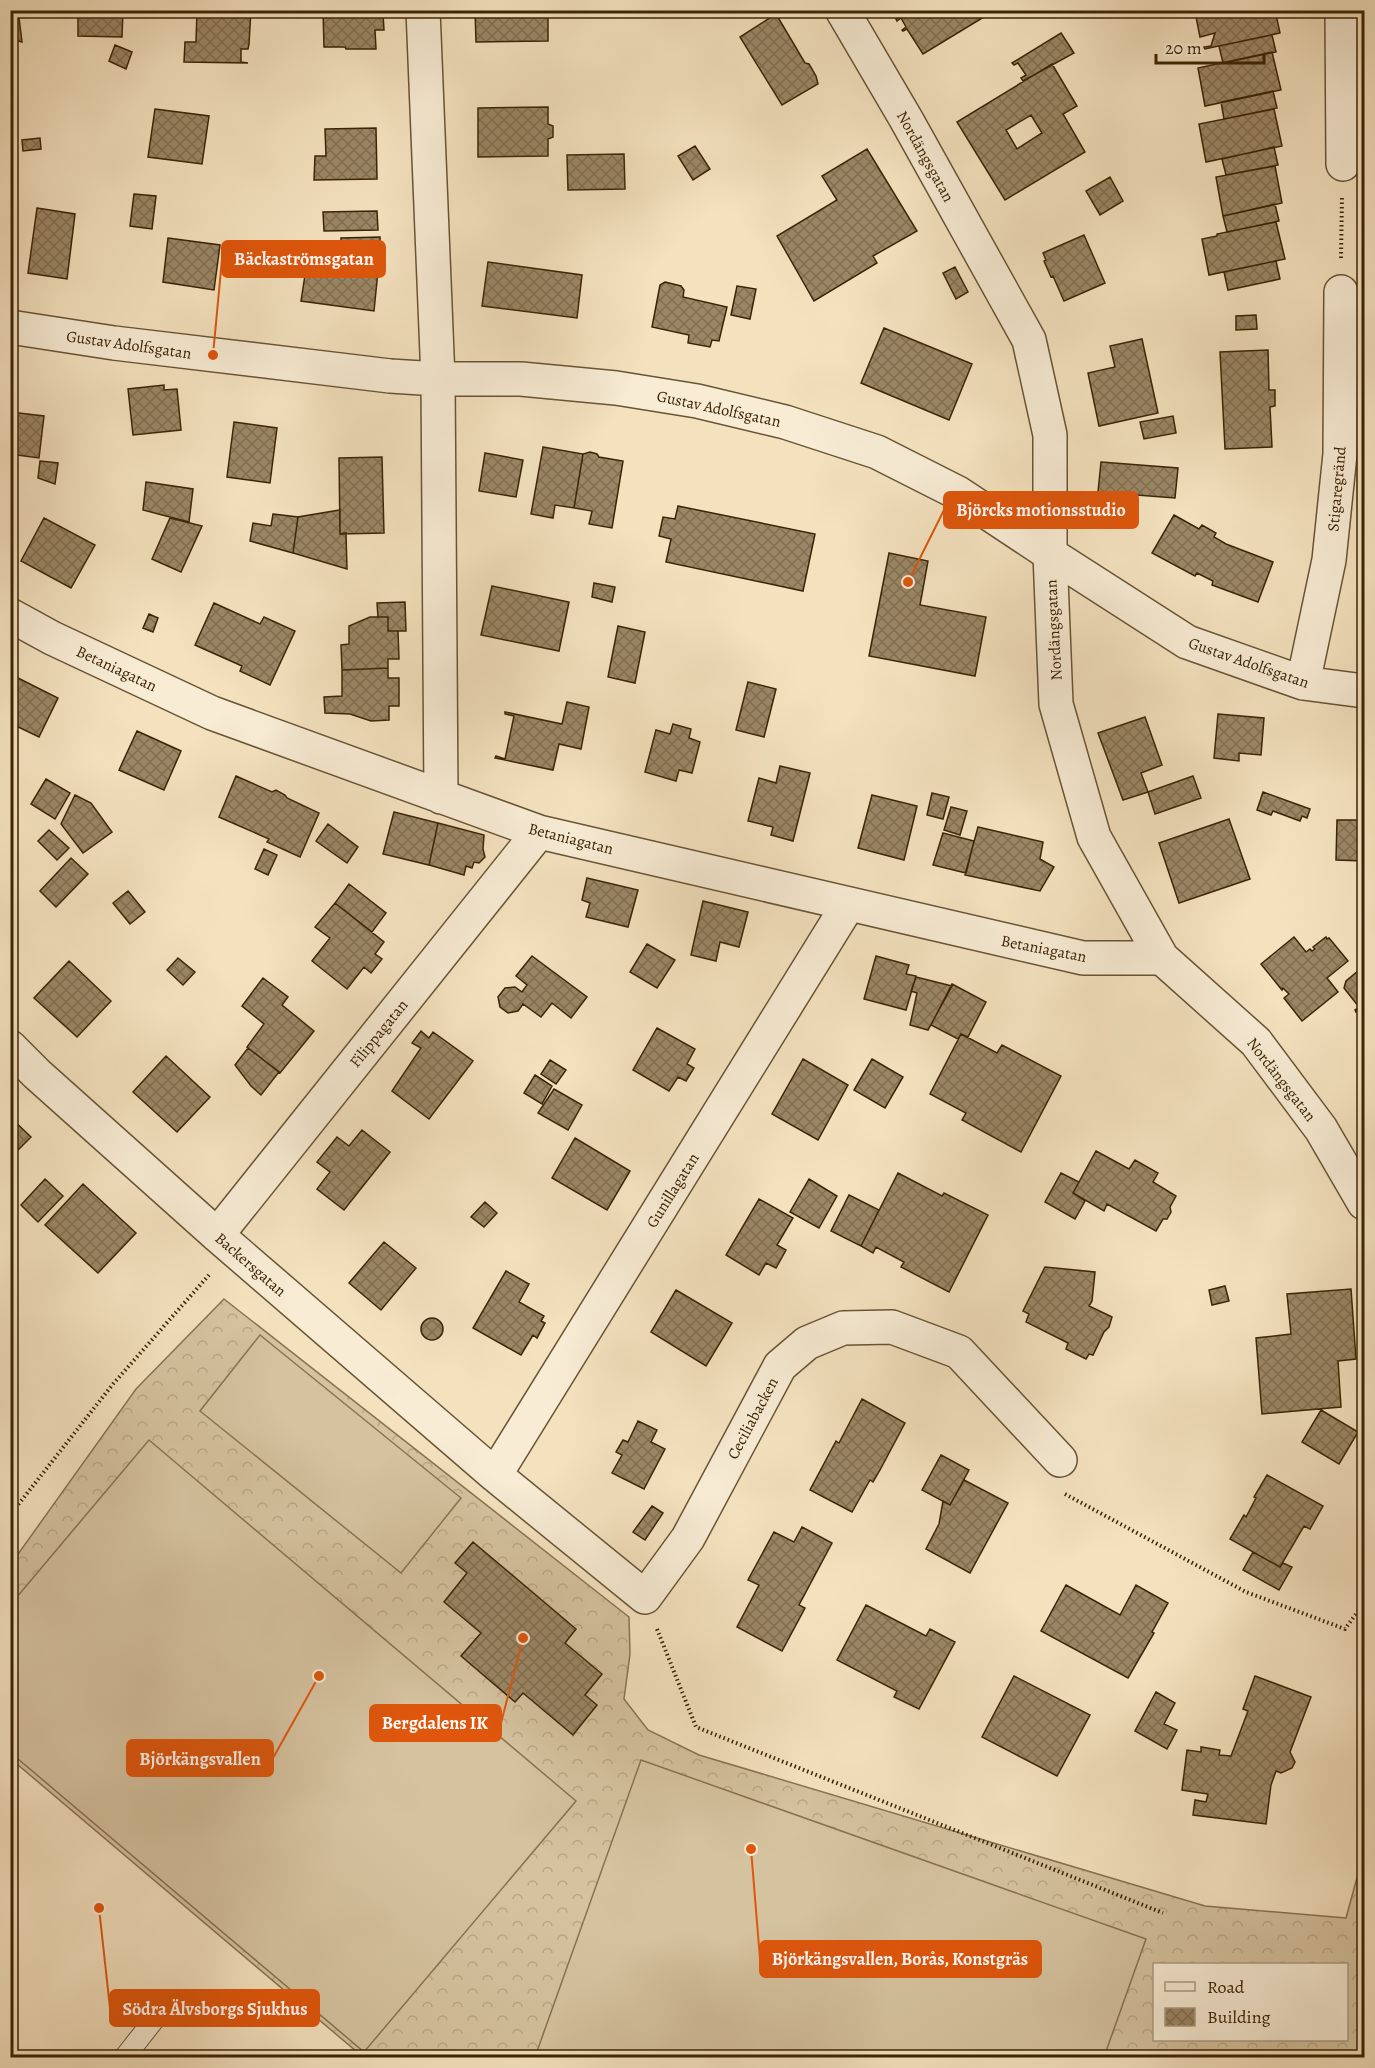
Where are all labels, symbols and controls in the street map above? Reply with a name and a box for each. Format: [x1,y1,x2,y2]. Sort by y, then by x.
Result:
scale bar [1156,27,1264,65]
text: 20 m [1165,36,1202,60]
street label: Nordängsgatan [891,107,959,206]
callout: Bäckaströmsgatan [222,241,385,277]
text: Bäckaströmsgatan [234,247,374,271]
street label: Gustav Adolfsgatan [65,325,193,365]
street label: Gustav Adolfsgatan [655,385,783,433]
street label: Stigaregränd [1322,445,1352,533]
callout: Björcks motionsstudio [944,492,1138,528]
text: Björcks motionsstudio [956,498,1126,522]
street label: Nordängsgatan [1040,579,1068,681]
street label: Gustav Adolfsgatan [1185,632,1312,694]
street label: Betaniagatan [73,641,161,697]
street label: Betaniagatan [526,818,616,860]
street label: Betaniagatan [999,930,1089,968]
street label: Filippagatan [344,995,413,1072]
street label: Nordängsgatan [1241,1033,1321,1126]
street label: Gunillagatan [641,1149,705,1232]
street label: Backersgatan [210,1228,291,1302]
street label: Ceciliabacken [722,1373,784,1463]
callout: Bergdalens IK [370,1705,501,1741]
text: Bergdalens IK [382,1711,488,1735]
callout: Björkängsvallen [127,1740,273,1776]
text: Björkängsvallen [139,1747,261,1771]
callout: Björkängsvallen, Borås, Konstgräs [760,1941,1041,1977]
text: Björkängsvallen, Borås, Konstgräs [772,1947,1028,1971]
legend [1153,1963,1348,2041]
text: Road [1207,1975,1245,1999]
callout: Södra Älvsborgs Sjukhus [110,1990,319,2026]
text: Södra Älvsborgs Sjukhus [123,1997,307,2021]
text: Building [1207,2005,1271,2029]

